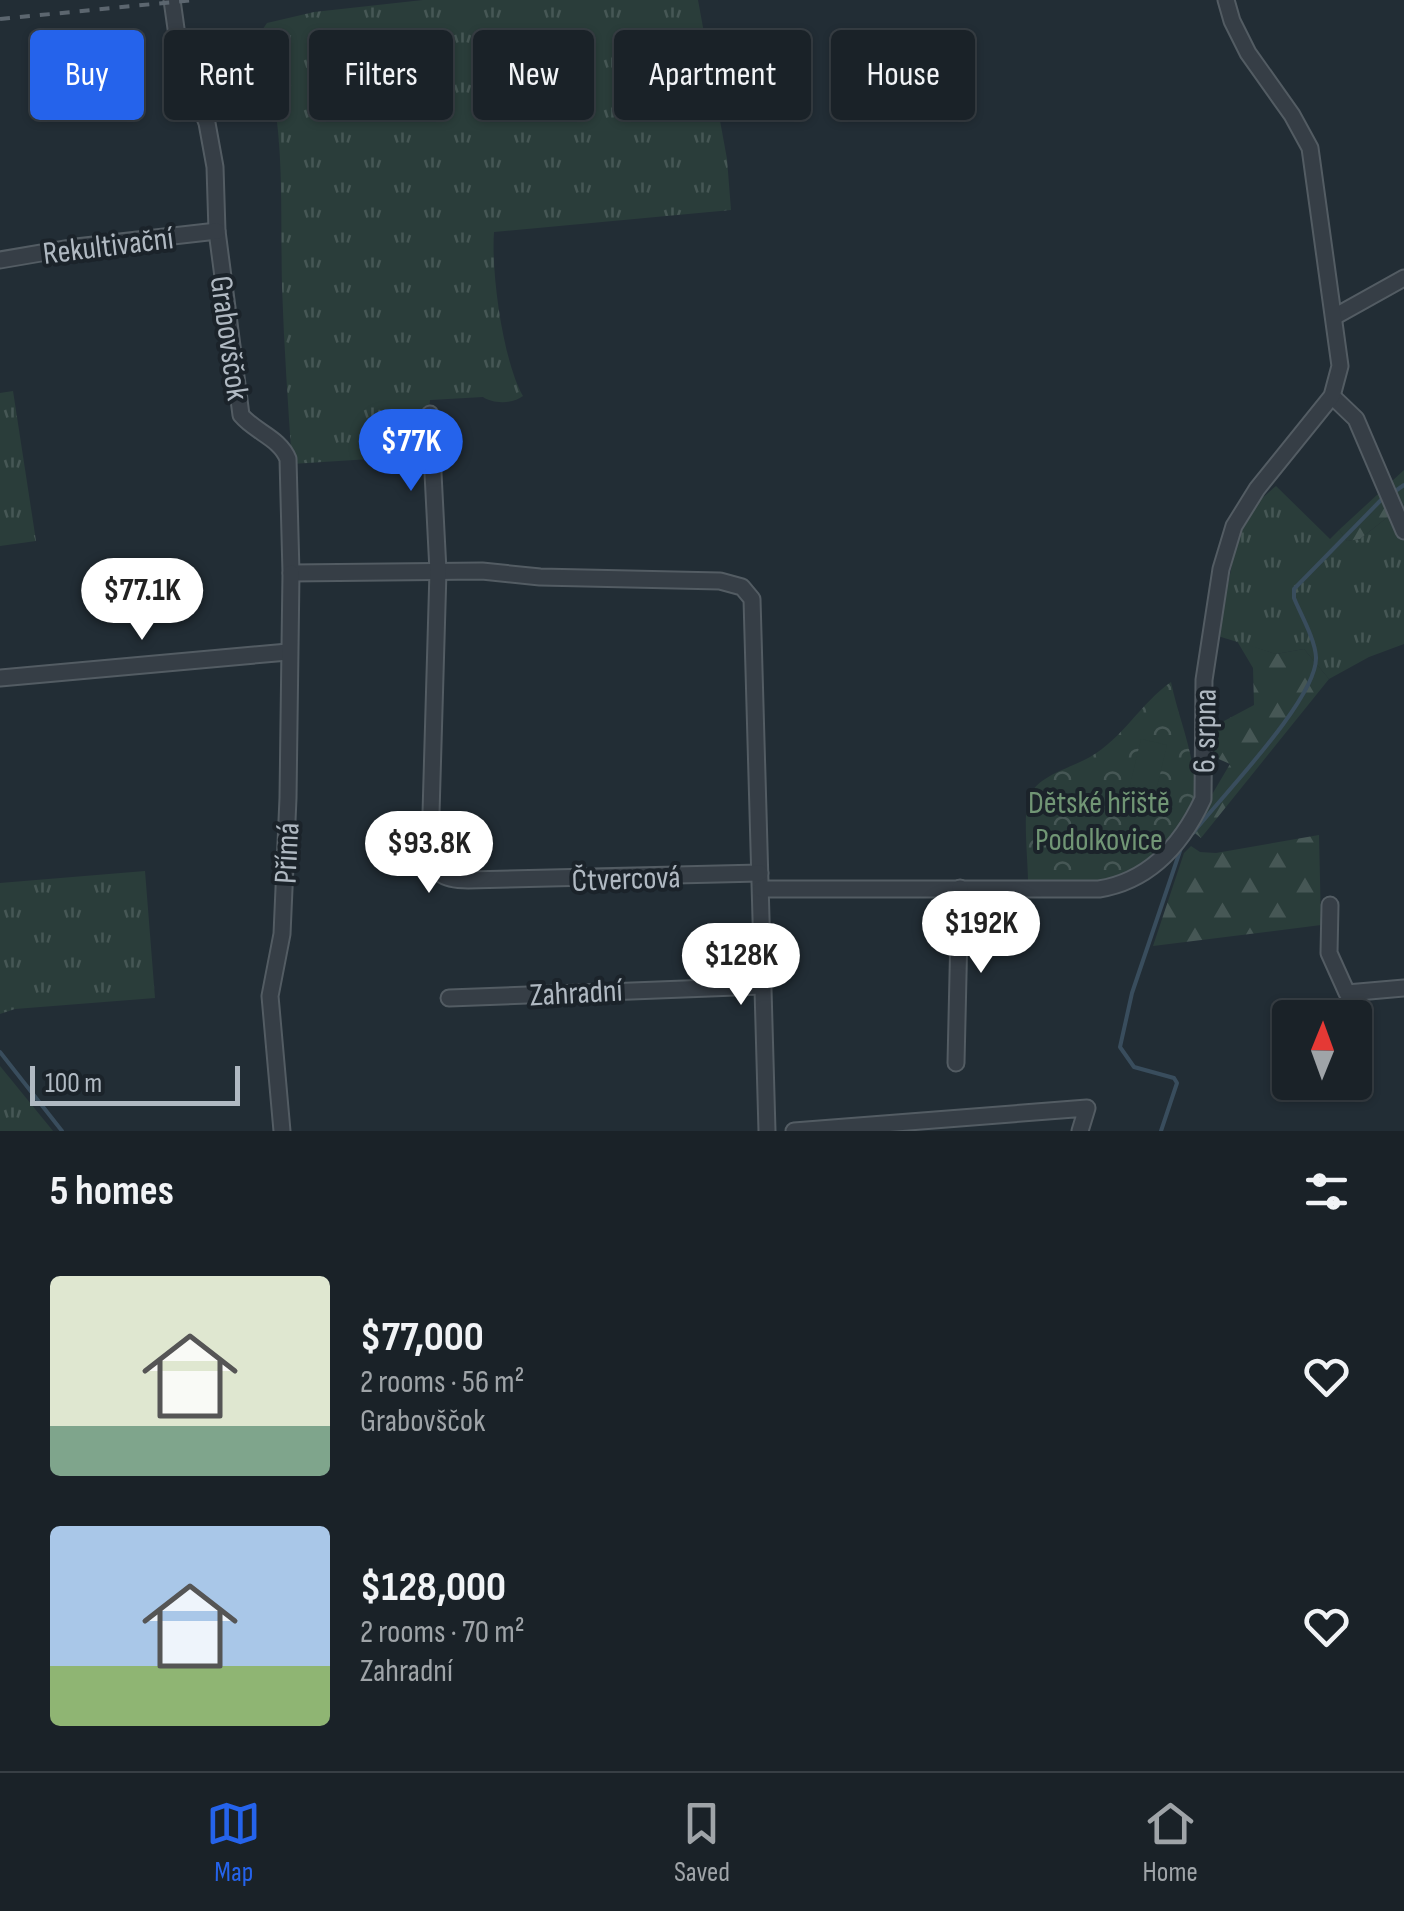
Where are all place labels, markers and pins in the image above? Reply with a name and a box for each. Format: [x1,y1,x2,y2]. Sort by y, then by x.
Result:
pin: $77K [352,409,470,494]
pin: $77.1K [61,558,223,643]
pin: $93.8K [348,811,510,896]
pin: $192K [911,891,1051,976]
pin: $128K [671,923,811,1008]

